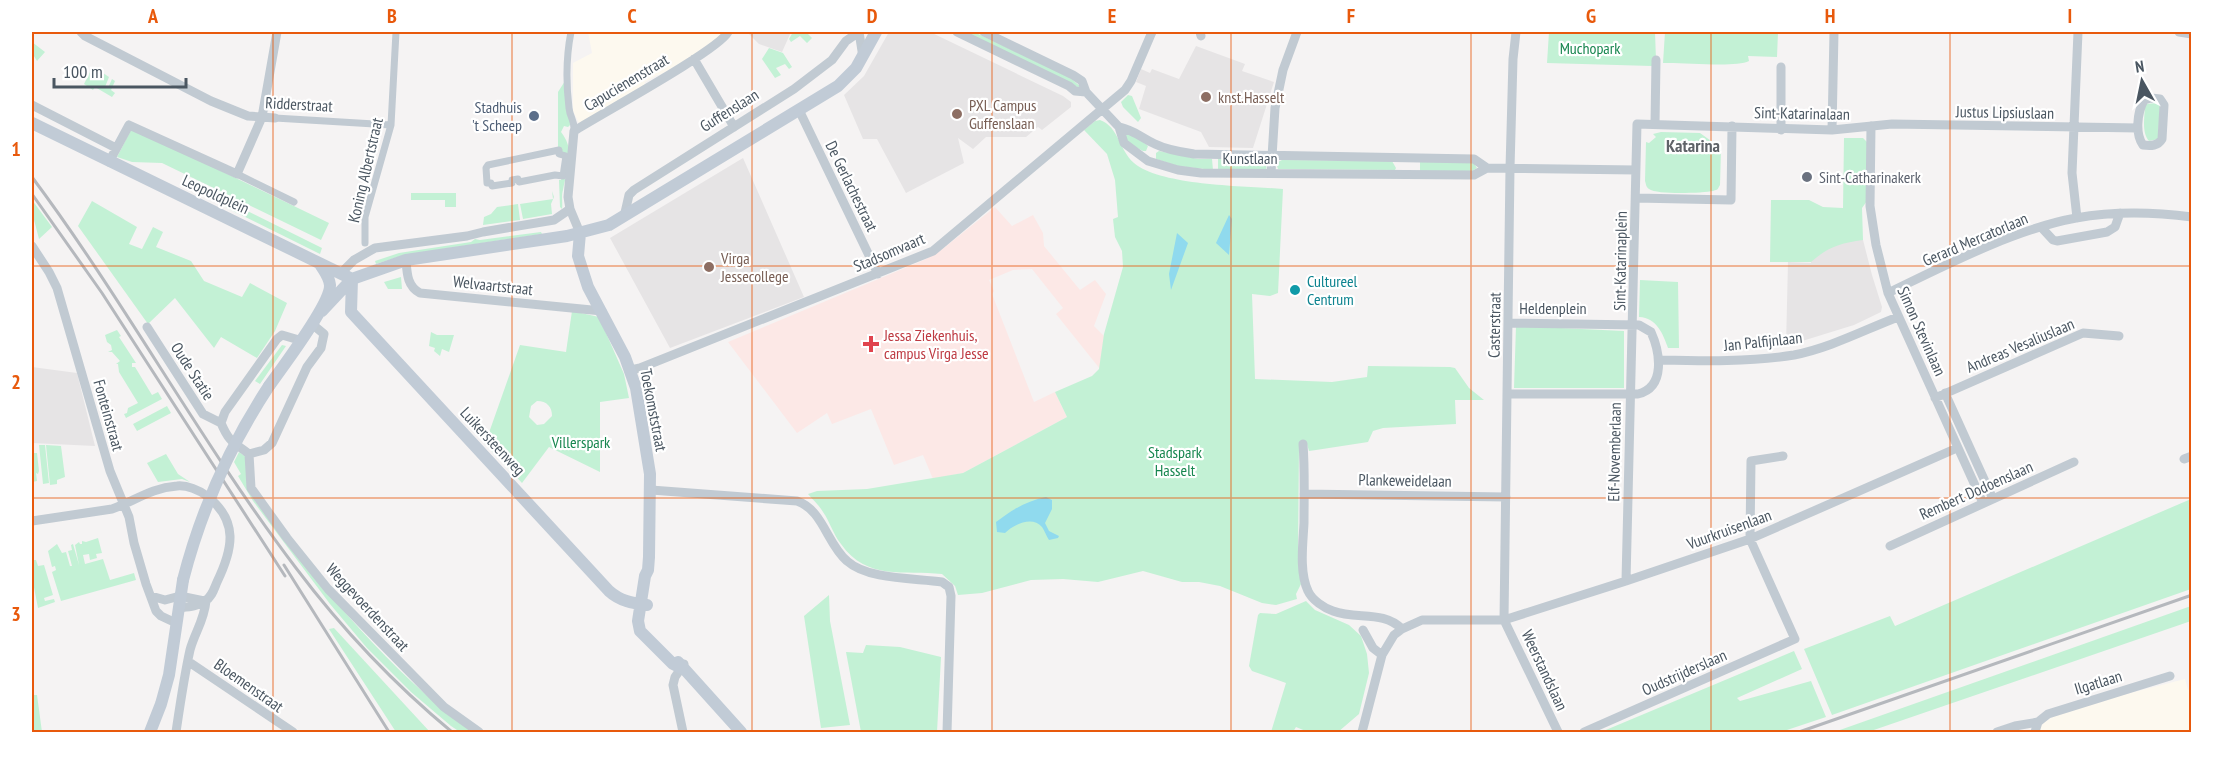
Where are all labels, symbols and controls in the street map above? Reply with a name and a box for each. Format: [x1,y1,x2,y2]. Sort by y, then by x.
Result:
text: A [147,3,159,29]
text: B [387,3,397,29]
text: C [627,3,637,29]
text: D [867,3,878,29]
text: E [1108,3,1116,29]
text: F [1347,3,1355,29]
text: G [1586,3,1596,29]
text: H [1825,3,1835,29]
text: I [2068,3,2072,29]
park label: Muchopark [1560,38,1621,58]
street label: Capucienenstraat [580,49,672,115]
scale bar [54,51,186,89]
north arrow [2112,51,2172,111]
text: N [2134,56,2145,77]
text: 100 m [63,60,103,83]
street label: Guffenslaan [696,84,762,136]
place label: knst.Hasselt [1218,87,1285,107]
marker: knst.Hasselt [1199,90,1213,104]
street label: Ridderstraat [265,92,334,116]
place label: PXL Campus Guffenslaan [969,95,1036,133]
place label: Stadhuis 't Scheep [472,97,522,135]
street label: Justus Lipsiuslaan [1955,101,2054,123]
street label: Sint-Katarinalaan [1754,102,1850,124]
marker: PXL Campus Guffenslaan [950,107,964,121]
marker: Stadhuis 't Scheep [527,109,541,123]
street label: Koning Albertstraat [343,115,387,224]
district label: Katarina [1666,134,1720,157]
text: 1 [11,136,21,162]
street label: De Gerlachestraat [822,138,883,235]
street label: Kunstlaan [1223,148,1277,168]
place label: Sint-Catharinakerk [1819,167,1922,187]
street label: Leopoldplein [179,170,253,218]
marker: Sint-Catharinakerk [1800,170,1814,184]
street label: Gerard Mercatorlaan [1919,208,2031,270]
street label: Sint-Katarinaplein [1609,211,1631,311]
street label: Stadsomvaart [850,228,928,276]
place label: Virga Jessecollege [720,248,789,286]
marker: Virga Jessecollege [702,260,716,274]
street label: Welvaartstraat [452,271,534,299]
place label: Cultureel Centrum [1307,271,1358,309]
marker: Cultureel Centrum [1288,283,1302,297]
street label: Simon Stevinlaan [1893,283,1951,379]
street label: Casterstraat [1483,291,1505,358]
street label: Heldenplein [1519,298,1587,318]
street label: Andreas Vesaliuslaan [1963,313,2077,377]
place label: Jessa Ziekenhuis, campus Virga Jesse [883,325,989,363]
street label: Jan Palfijnlaan [1722,327,1803,355]
marker: Jessa Ziekenhuis, campus Virga Jesse [862,335,880,353]
street label: Oude Statie [167,338,219,404]
street label: Toekomststraat [636,367,672,454]
text: 2 [11,369,21,395]
street label: Fonteinstraat [89,377,129,454]
street label: Elf-Novemberlaan [1603,402,1625,502]
street label: Luikersteenweg [456,403,530,479]
park label: Villerspark [551,432,611,452]
park label: Stadspark Hasselt [1148,442,1203,480]
street label: Rembert Dodoenslaan [1916,456,2036,524]
street label: Plankeweidelaan [1358,469,1452,491]
street label: Vuurkruisenlaan [1683,504,1774,554]
street label: Weggevoerdenstraat [322,559,414,656]
text: 3 [11,601,21,627]
street label: Weerstandslaan [1518,626,1572,714]
street label: Oudstrijderslaan [1639,644,1729,700]
street label: Bloemenstraat [210,654,288,717]
street label: Ilgatlaan [2072,665,2124,699]

